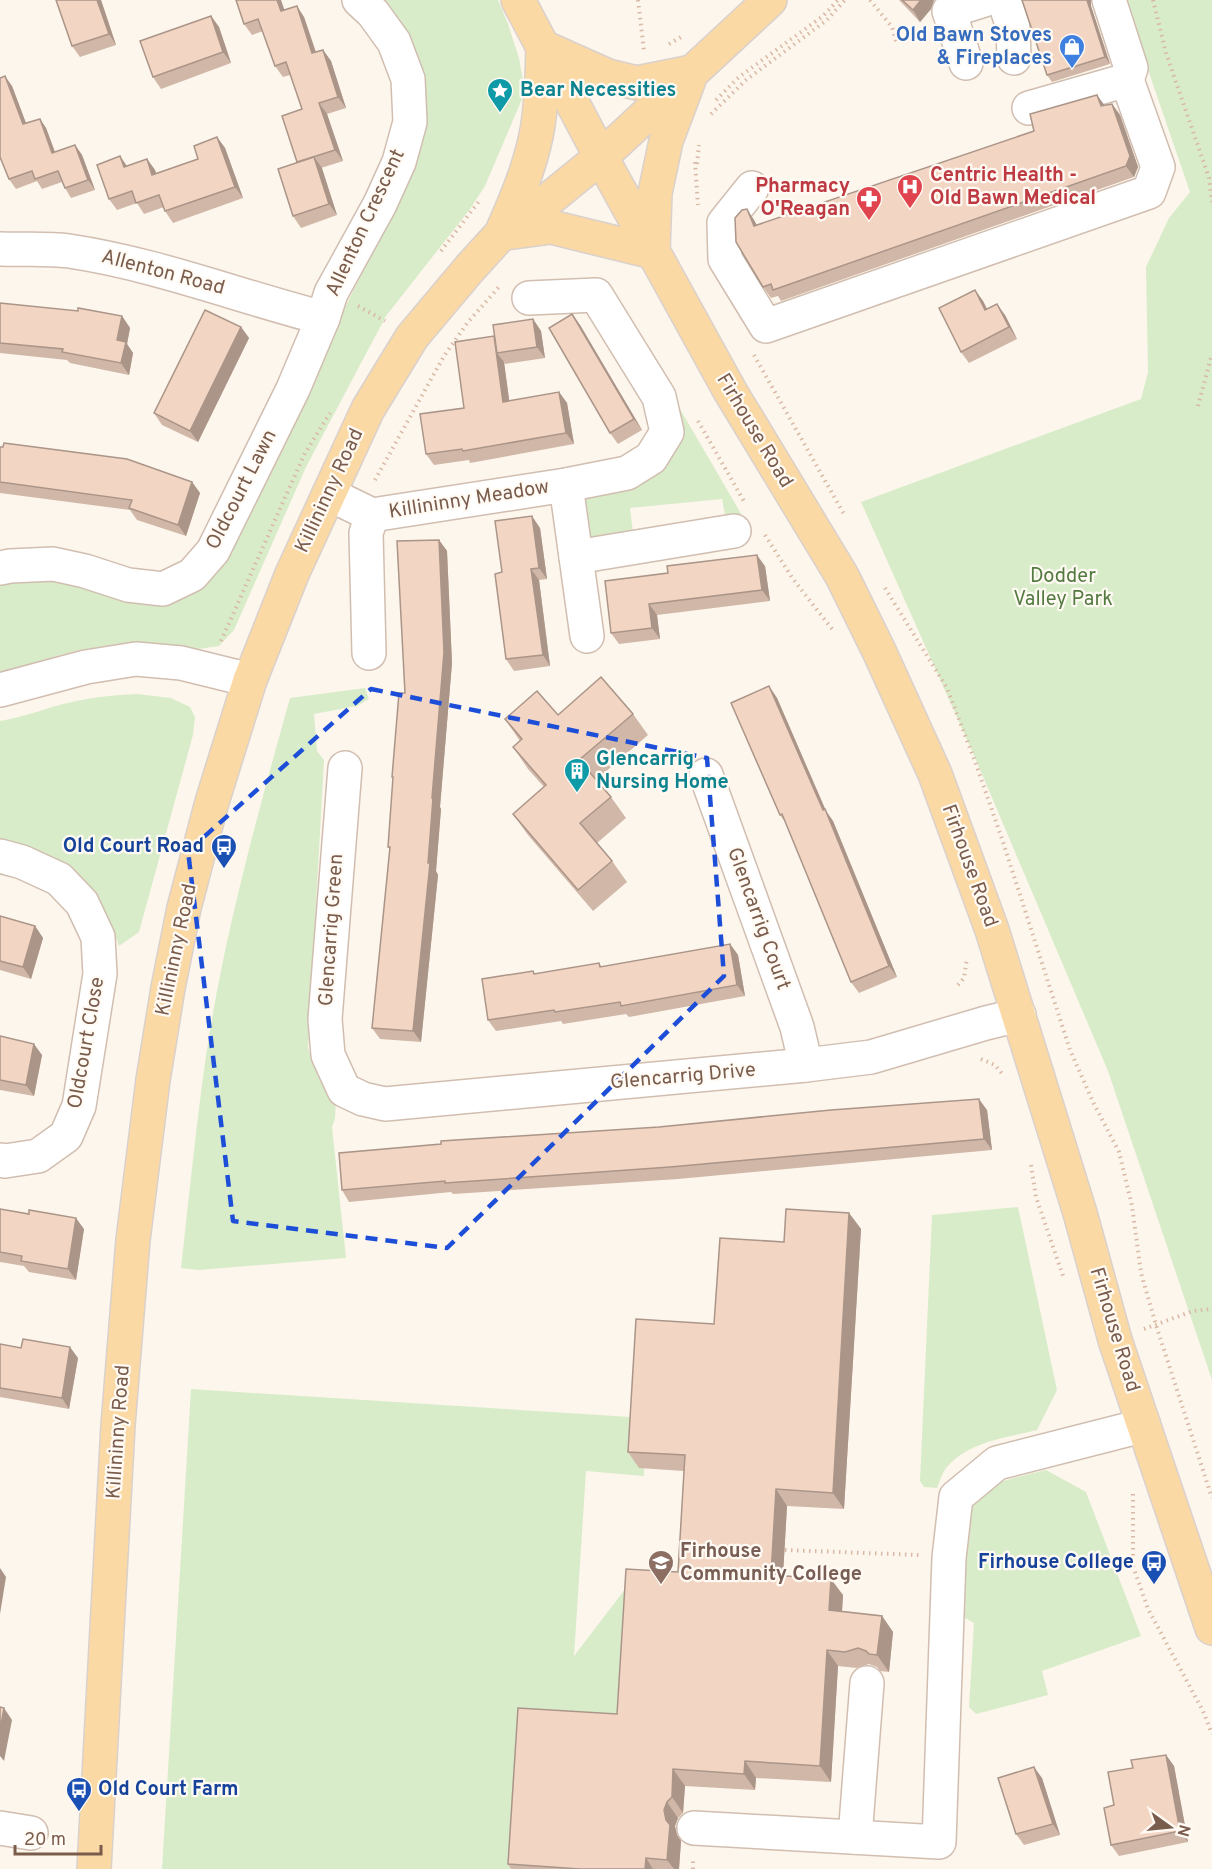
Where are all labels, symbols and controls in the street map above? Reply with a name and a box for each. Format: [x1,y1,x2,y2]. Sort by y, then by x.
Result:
place label: Old Bawn Stoves & Fireplaces [896,23,1052,72]
shop icon: Old Bawn Stoves & Fireplaces [1057,32,1087,70]
place icon: Bear Necessities [485,76,515,114]
place label: Bear Necessities [520,78,676,104]
street label: Allenton Crescent [320,145,412,301]
place label: Centric Health - Old Bawn Medical [930,163,1096,212]
hospital icon: Centric Health - Old Bawn Medical [895,172,925,210]
place label: Pharmacy O'Reagan [755,174,850,223]
pharmacy icon: Pharmacy O'Reagan [854,184,884,222]
street label: Allenton Road [98,244,228,302]
street label: Firhouse Road [710,369,798,493]
street label: Killininny Road [290,425,370,557]
street label: Oldcourt Lawn [201,426,283,554]
street label: Killininny Meadow [387,474,551,526]
park label: Dodder Valley Park [1013,564,1113,613]
place label: Glencarrig Nursing Home [596,747,729,796]
building icon: Glencarrig Nursing Home [562,756,592,794]
street label: Firhouse Road [935,801,1003,931]
bus stop icon: Old Court Road [209,832,239,870]
place label: Old Court Road [63,834,204,860]
street label: Glencarrig Court [720,844,796,994]
street label: Glencarrig Green [314,853,350,1007]
street label: Killininny Road [150,882,204,1018]
street label: Oldcourt Close [63,975,111,1111]
street label: Glencarrig Drive [609,1058,757,1096]
street label: Firhouse Road [1083,1265,1145,1395]
street label: Killininny Road [101,1364,137,1500]
place label: Firhouse Community College [680,1539,862,1588]
school or university icon: Firhouse Community College [646,1548,676,1586]
bus stop icon: Firhouse College [1139,1548,1169,1586]
place label: Firhouse College [978,1550,1134,1576]
bus stop icon: Old Court Farm [64,1775,94,1813]
place label: Old Court Farm [98,1777,239,1803]
north arrow [1140,1797,1200,1857]
scale bar [15,1818,100,1856]
text: N [1171,1822,1194,1839]
text: 20 m [24,1829,66,1852]

